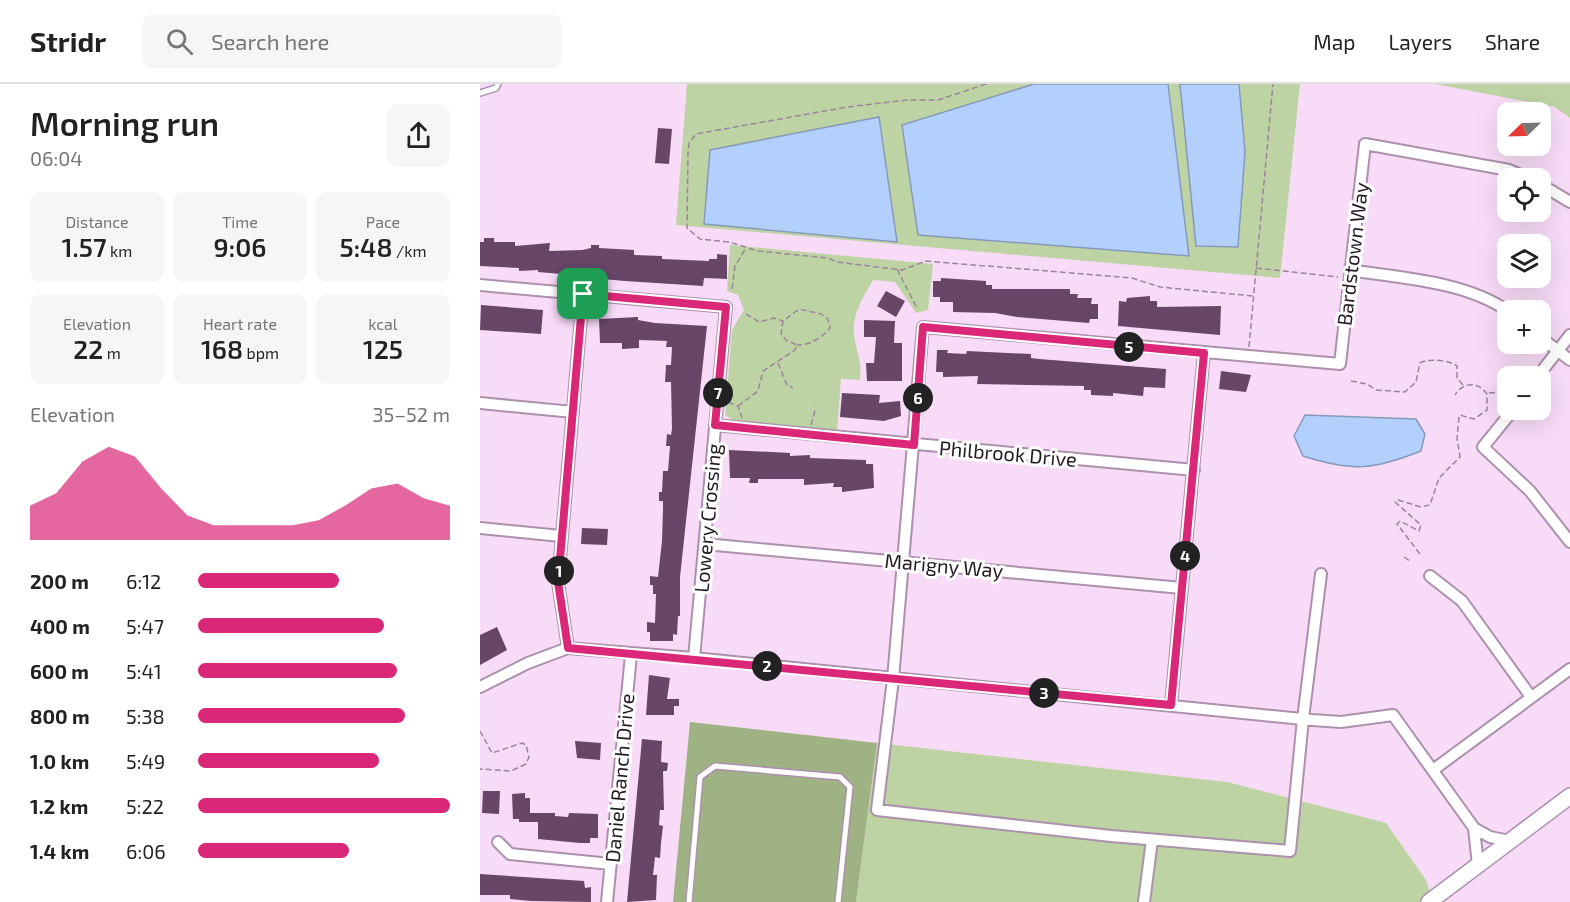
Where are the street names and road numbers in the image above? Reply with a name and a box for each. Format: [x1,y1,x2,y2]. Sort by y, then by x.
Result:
street label: Bardstown Way [1331,181,1373,327]
street label: Philbrook Drive [938,435,1078,471]
street label: Lowery Crossing [689,442,725,594]
street label: Marigny Way [884,548,1005,582]
street label: Daniel Ranch Drive [600,692,638,864]

